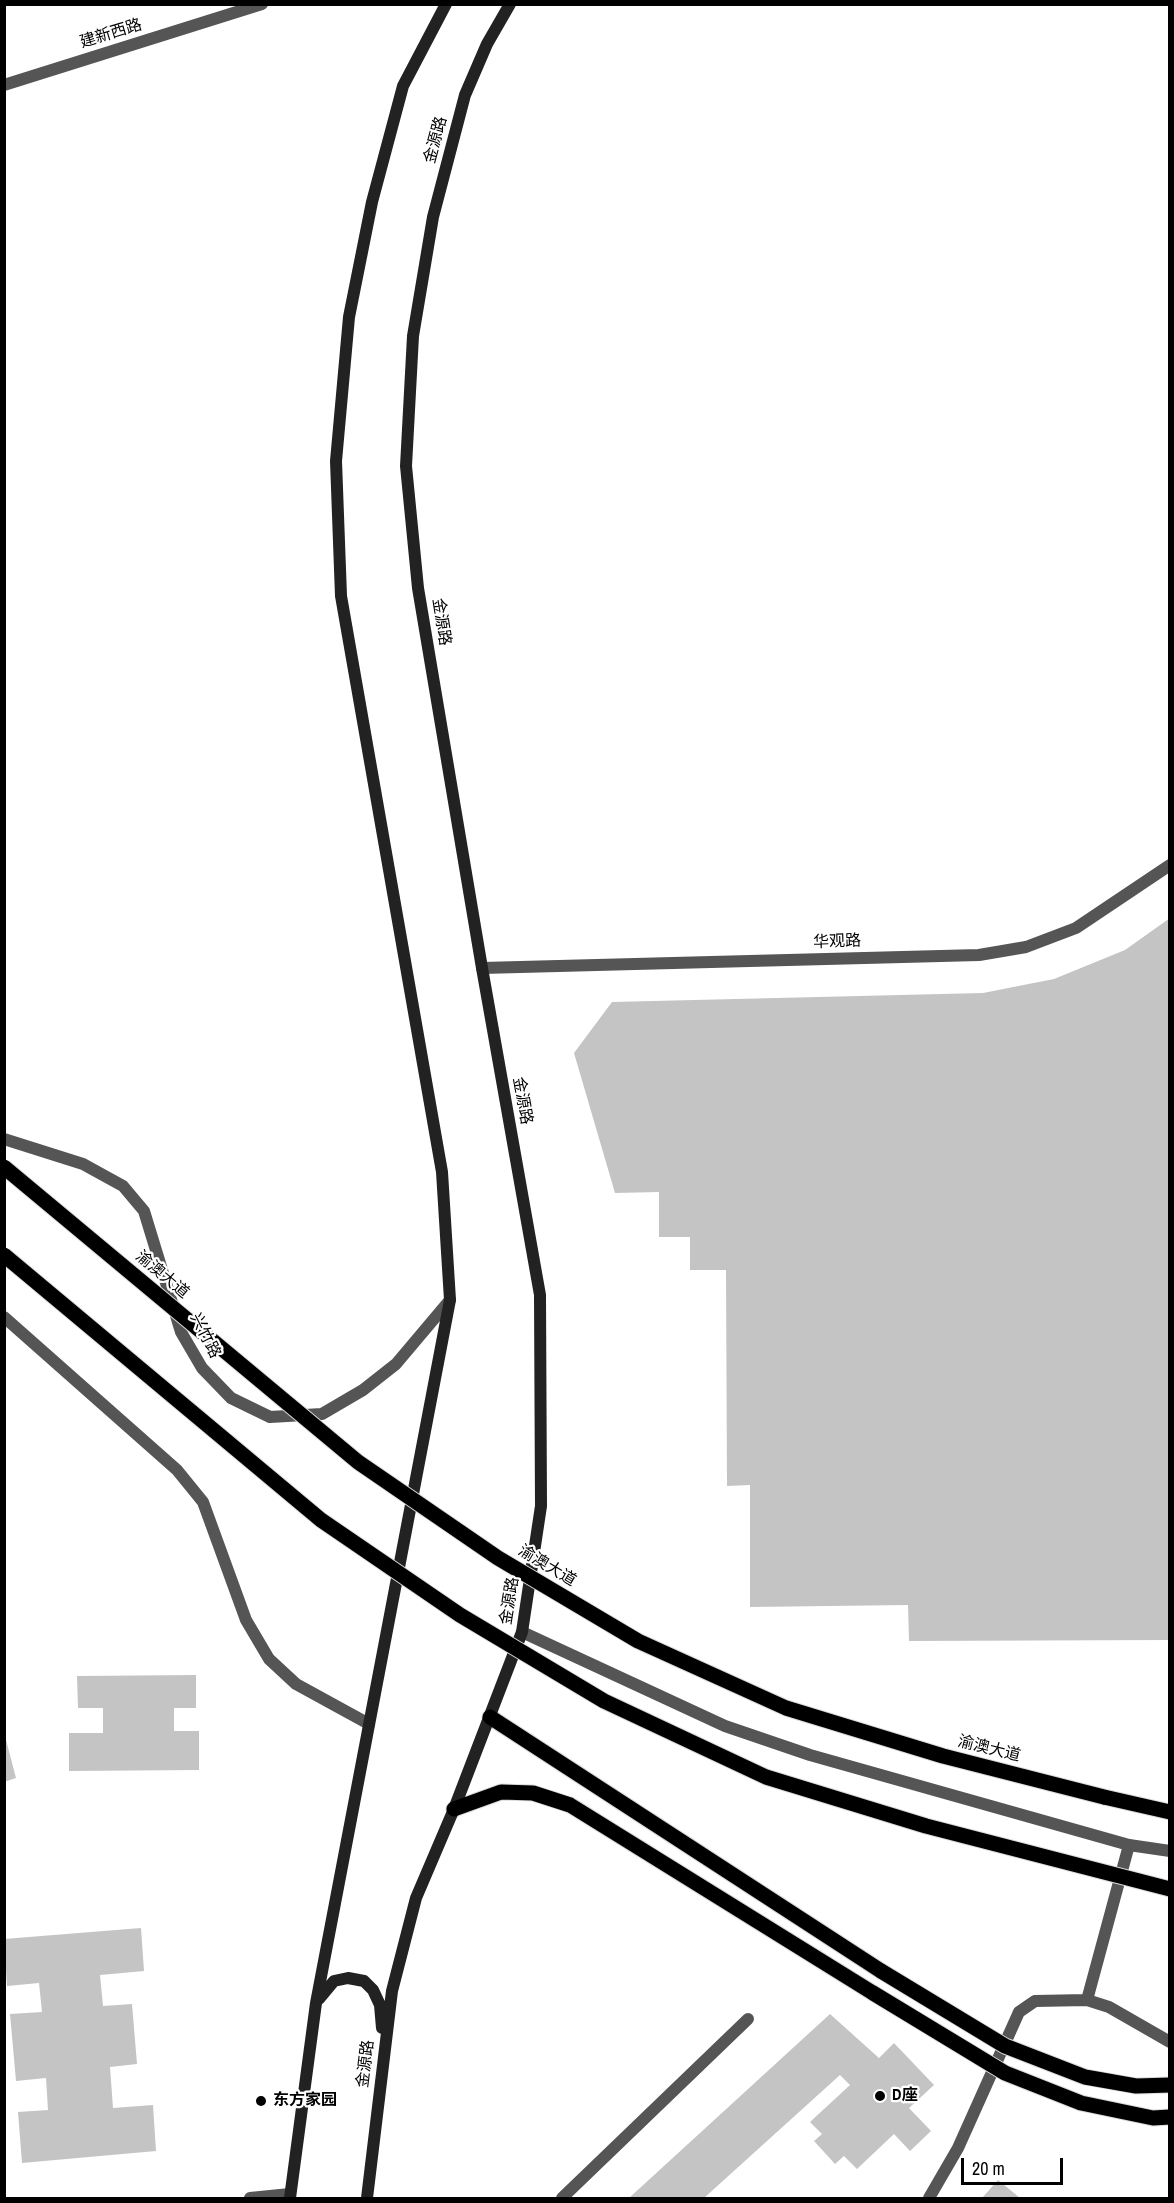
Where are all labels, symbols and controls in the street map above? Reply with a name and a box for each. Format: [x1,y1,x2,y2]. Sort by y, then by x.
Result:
street label: 建新西路 [78,15,144,53]
street label: 金源路 [421,114,451,166]
street label: 金源路 [428,597,454,647]
street label: 华观路 [813,932,861,952]
street label: 金源路 [508,1076,536,1126]
street label: 渝澳大道 [131,1247,193,1303]
street label: 兴竹路 [186,1310,224,1362]
street label: 渝澳大道 [515,1541,579,1591]
street label: 金源路 [497,1576,523,1626]
street label: 渝澳大道 [956,1732,1022,1766]
street label: 金源路 [354,2039,378,2089]
place label: D座 [892,2086,917,2106]
marker: D座 [873,2089,887,2103]
place label: 东方家园 [273,2091,337,2111]
marker: 东方家园 [254,2094,268,2108]
scale bar [964,2146,1066,2184]
text: 20 m [972,2156,1005,2181]

